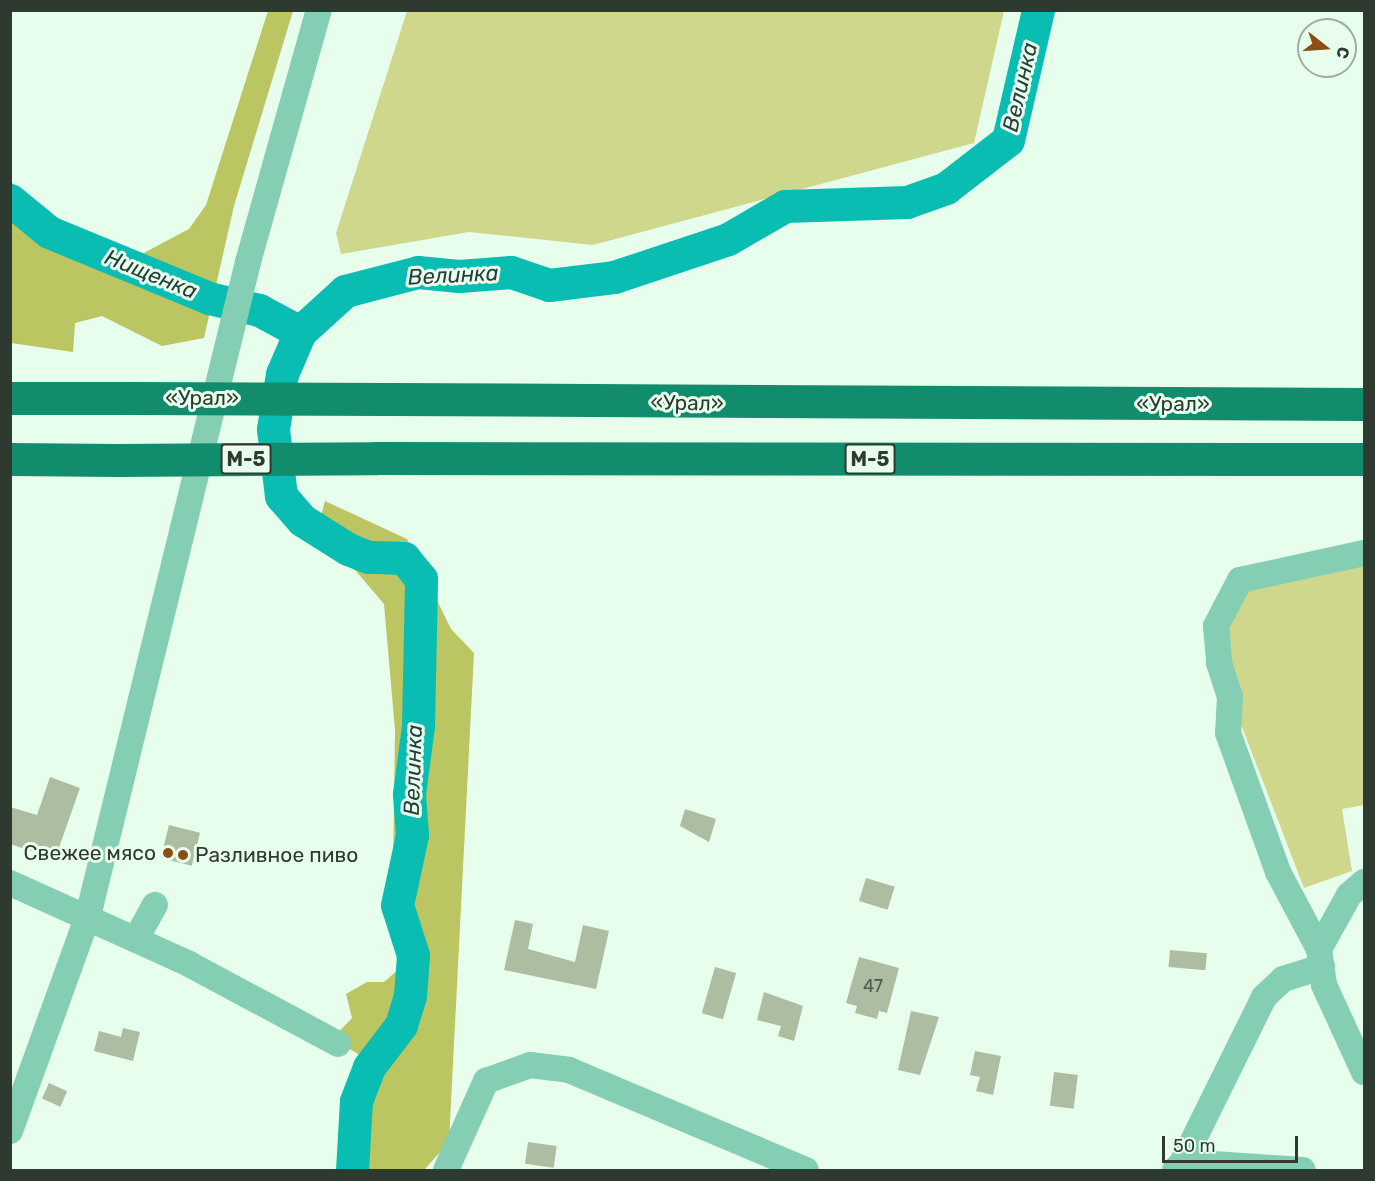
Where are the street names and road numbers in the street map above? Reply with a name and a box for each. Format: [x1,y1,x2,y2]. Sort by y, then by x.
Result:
street label: «Урал» [165,385,239,411]
street label: «Урал» [650,390,724,416]
street label: «Урал» [1136,391,1210,417]
road number: М-5 [220,442,272,476]
road number: М-5 [844,442,896,476]

